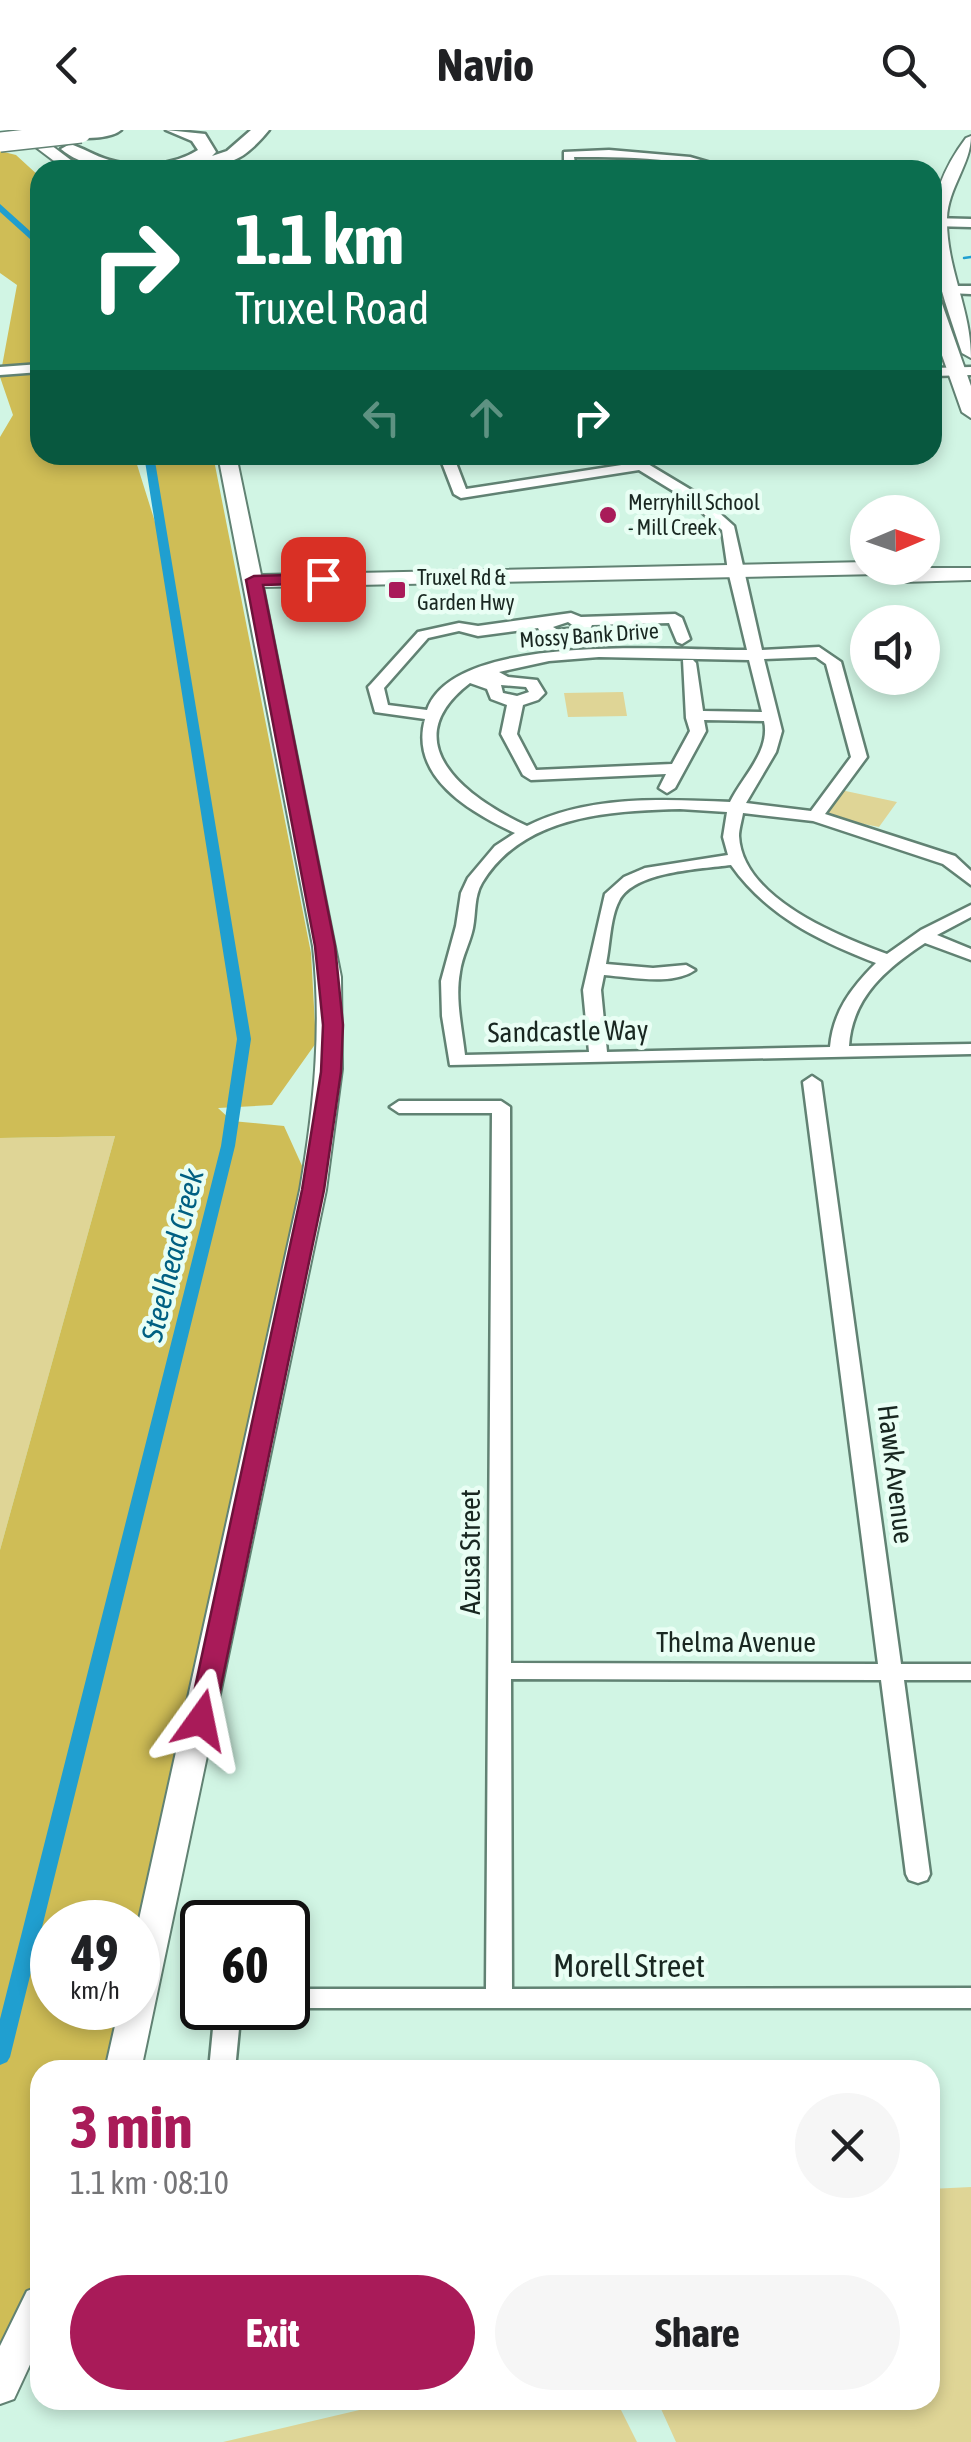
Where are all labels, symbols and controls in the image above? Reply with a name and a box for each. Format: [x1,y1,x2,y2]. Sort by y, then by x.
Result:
icon: back [40,38,95,93]
icon: search [876,38,931,93]
text: Navio [437,39,534,91]
text: 1.1 km [235,199,404,279]
icon: right [70,200,200,330]
text: Truxel Road [235,282,429,334]
icon: left [354,390,409,445]
icon: ahead [459,390,514,445]
icon: right [564,390,619,445]
place label: Merryhill School - Mill Creek [628,489,760,540]
north arrow [850,495,940,585]
map controls [850,495,940,695]
marker: Merryhill School - Mill Creek [597,504,619,526]
pin [281,537,366,622]
icon: arrive [296,552,351,607]
place label: Truxel Rd & Garden Hwy [417,564,514,615]
marker: Truxel Rd & Garden Hwy [386,579,408,601]
button: sound [850,605,940,695]
street label: Mossy Bank Drive [519,617,659,653]
street label: Sandcastle Way [487,1014,649,1048]
water label: Steelhead Creek [134,1164,210,1346]
street label: Hawk Avenue [872,1403,920,1545]
street label: Azusa Street [454,1489,486,1615]
street label: Thelma Avenue [656,1626,816,1658]
position arrow [149,1668,253,1772]
speed limit sign: 60 [180,1900,310,2030]
text: 49 [71,1924,118,1982]
street label: Morell Street [553,1947,705,1984]
text: km/h [70,1976,120,2004]
text: 3 min [70,2092,193,2161]
button: close [795,2093,900,2198]
text: 1.1 km · 08:10 [70,2164,229,2201]
button: Exit [70,2275,475,2390]
button: Share [495,2275,900,2390]

